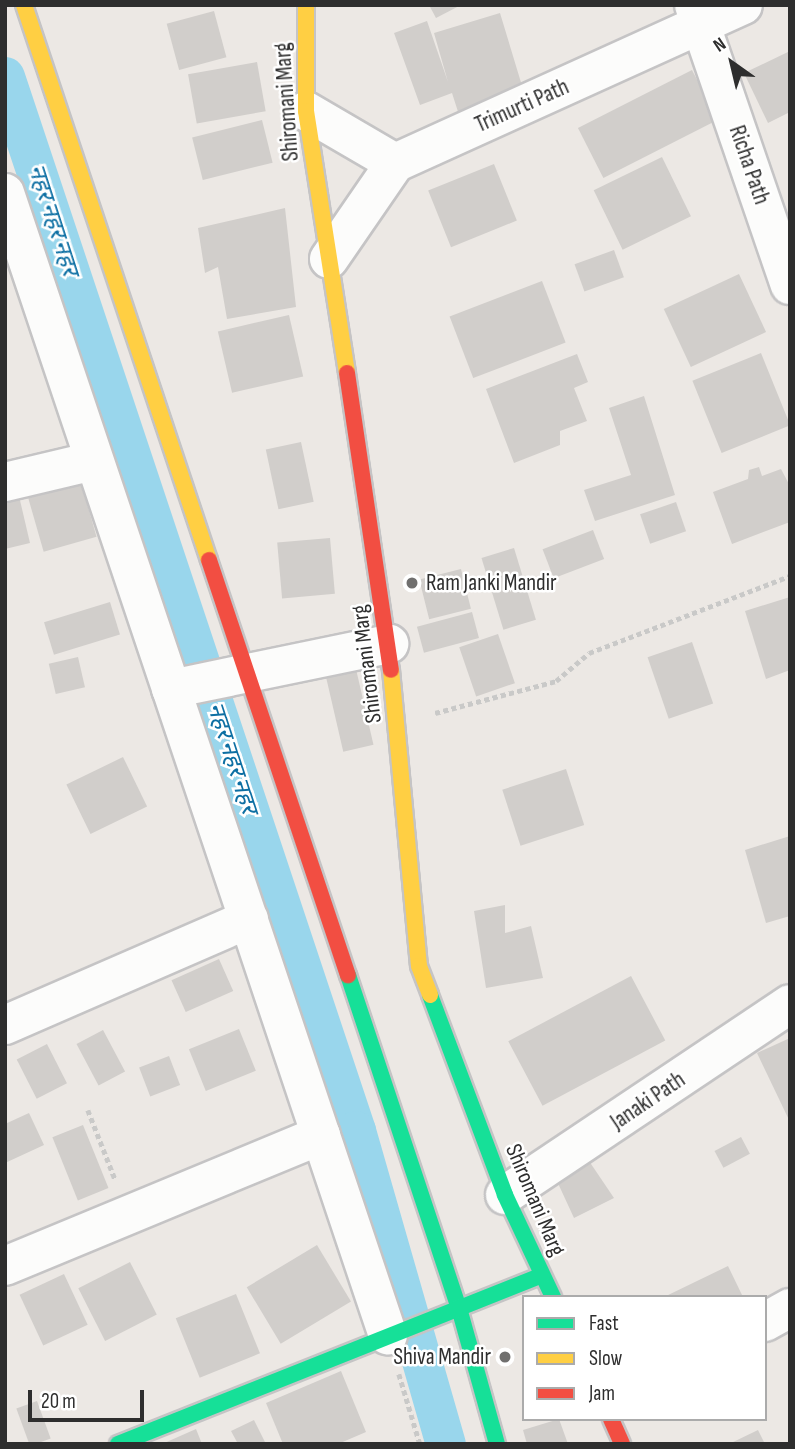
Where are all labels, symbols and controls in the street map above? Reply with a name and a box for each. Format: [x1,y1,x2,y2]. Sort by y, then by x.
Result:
north arrow [697,28,767,98]
text: N [709,33,731,58]
street label: Shiromani Marg [269,42,305,162]
street label: Trimurti Path [471,73,573,139]
street label: Richa Path [723,122,775,208]
water label: नहर नहर नहर [22,161,84,279]
place label: Ram Janki Mandir [426,569,557,597]
marker: Ram Janki Mandir [404,575,420,591]
street label: Shiromani Marg [346,603,388,725]
water label: नहर नहर नहर [201,699,263,817]
street label: Janaki Path [605,1066,691,1136]
street label: Shiromani Marg [499,1140,571,1260]
legend [522,1295,767,1421]
text: Fast [589,1311,619,1336]
place label: Shiva Mandir [393,1343,491,1371]
text: Slow [589,1346,622,1371]
marker: Shiva Mandir [497,1349,513,1365]
scale bar [32,1376,147,1420]
text: Jam [589,1381,615,1406]
text: 20 m [41,1389,76,1414]

